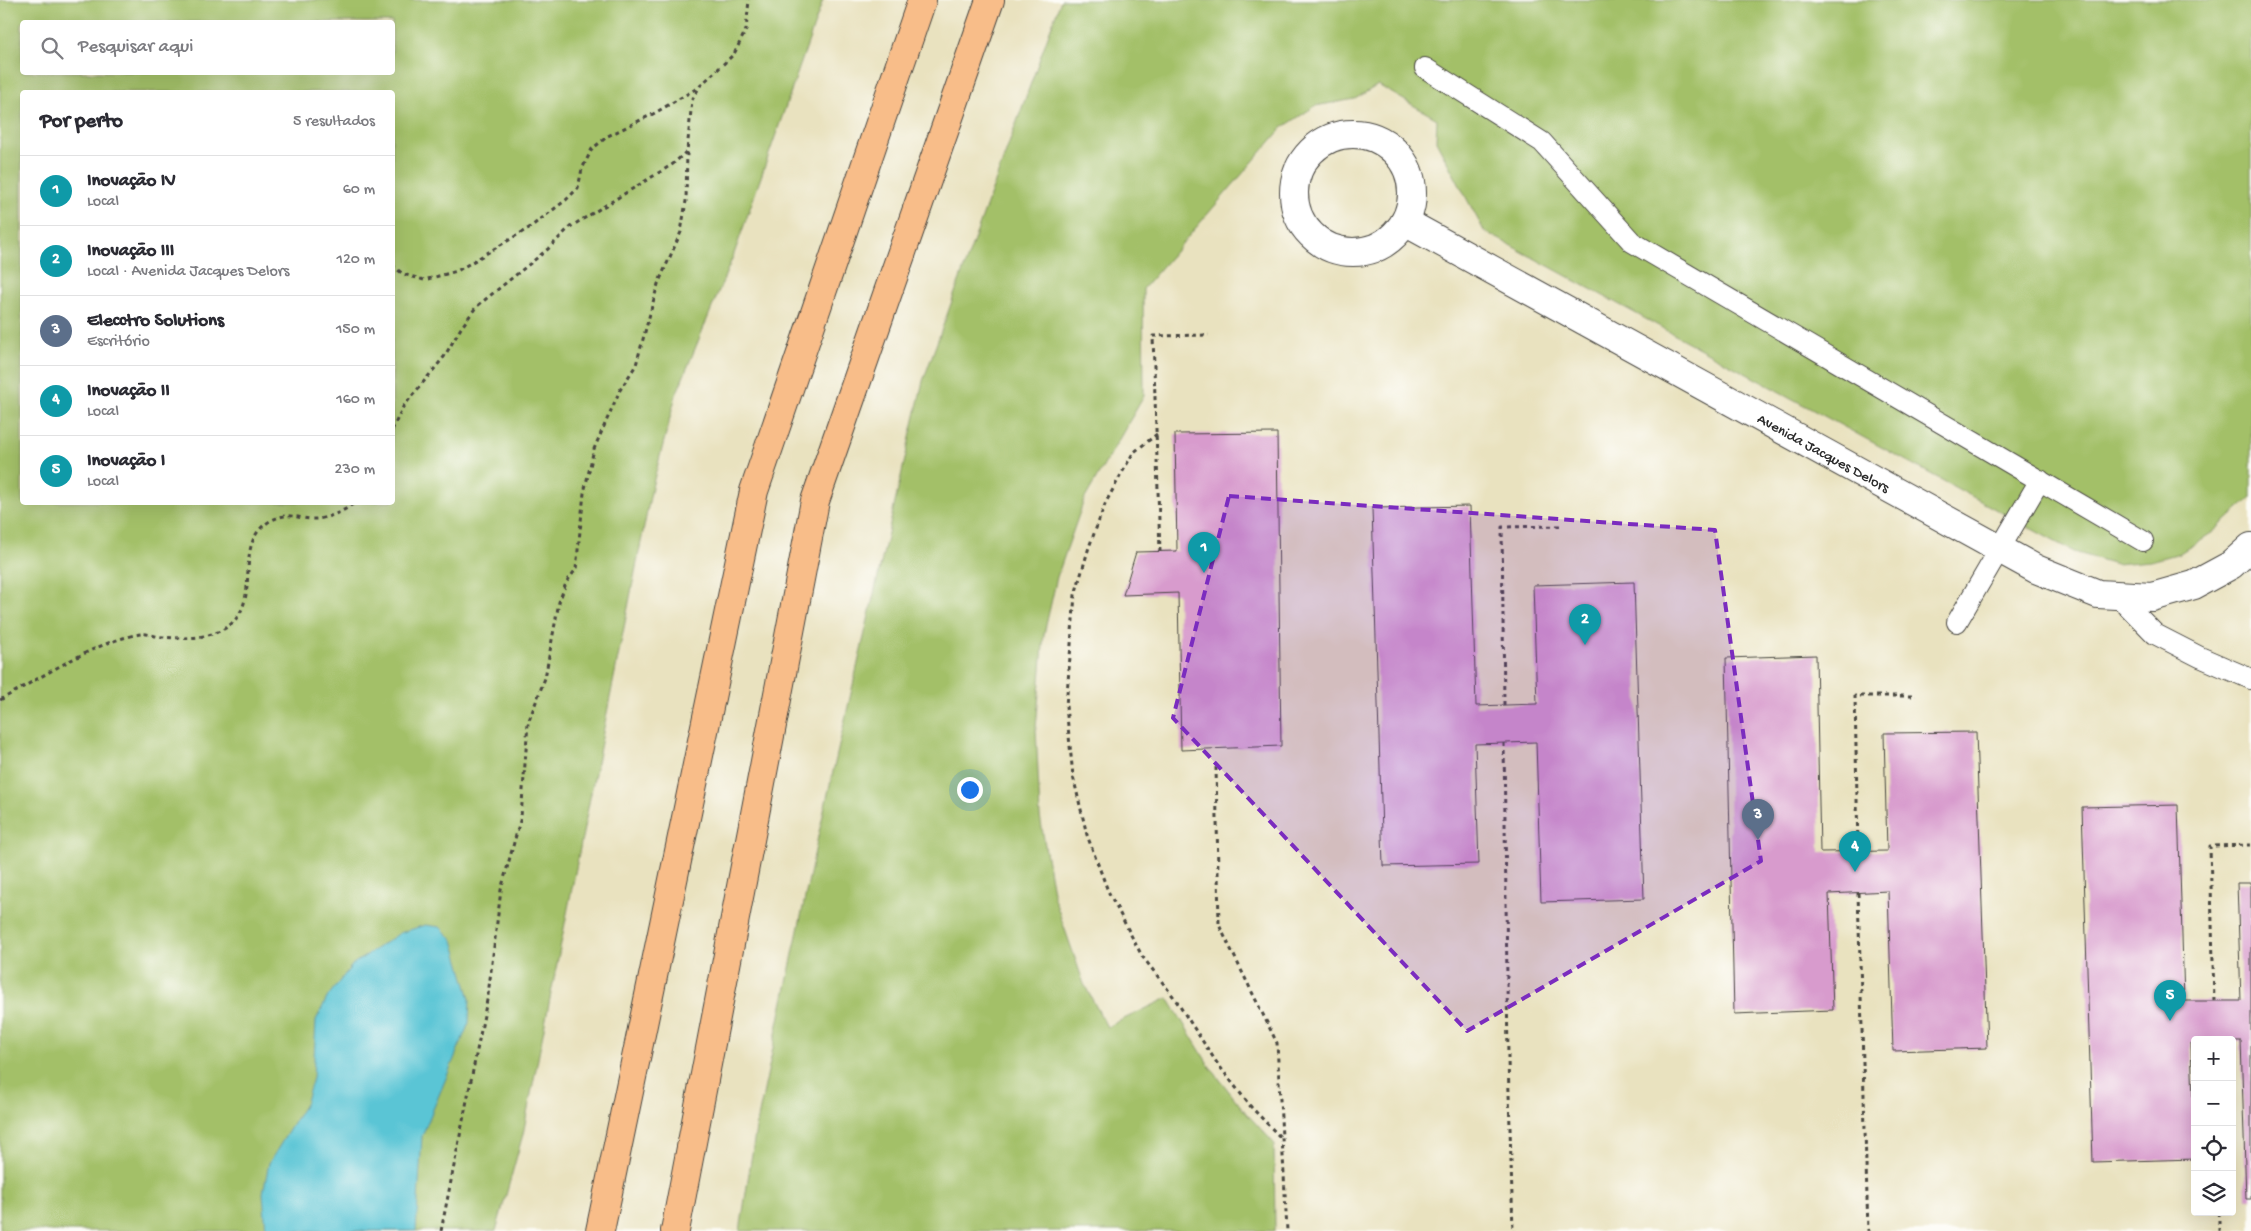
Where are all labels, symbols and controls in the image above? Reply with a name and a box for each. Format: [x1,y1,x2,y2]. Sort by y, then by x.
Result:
search box [20,20,395,75]
icon: search [38,34,66,62]
text: Pesquisar aqui [78,36,193,59]
text: Por perto [40,110,123,135]
text: 5 resultados [293,113,375,132]
text: Inovação IV [87,170,176,193]
text: 1 [53,181,59,200]
text: 60 m [343,181,375,200]
text: Local [87,193,119,212]
text: Inovação III [87,240,174,263]
text: 2 [52,251,60,270]
text: 120 m [336,251,375,270]
text: Local · Avenida Jacques Delors [87,263,289,282]
text: Elecctro Solutions [87,310,224,333]
text: 3 [52,321,60,340]
text: 150 m [336,321,375,340]
text: Escritório [87,333,150,352]
text: Inovação II [87,380,170,403]
text: 4 [52,391,60,410]
text: 160 m [336,391,375,410]
text: Local [87,403,119,422]
street label: Avenida Jacques Delors [1754,411,1893,498]
text: Inovação I [87,450,165,473]
text: 5 [52,461,60,480]
text: 230 m [335,461,375,480]
text: Local [87,473,119,492]
pin: 1 [1188,532,1220,573]
pin: 2 [1569,604,1601,645]
your location [957,777,983,803]
pin: 3 [1742,799,1774,840]
pin: 4 [1839,831,1871,872]
pin: 5 [2154,980,2186,1021]
map controls [2191,1036,2236,1216]
button: + [2191,1036,2236,1081]
button: − [2191,1081,2236,1126]
button: locate [2191,1126,2236,1171]
button: layers [2191,1171,2236,1216]

